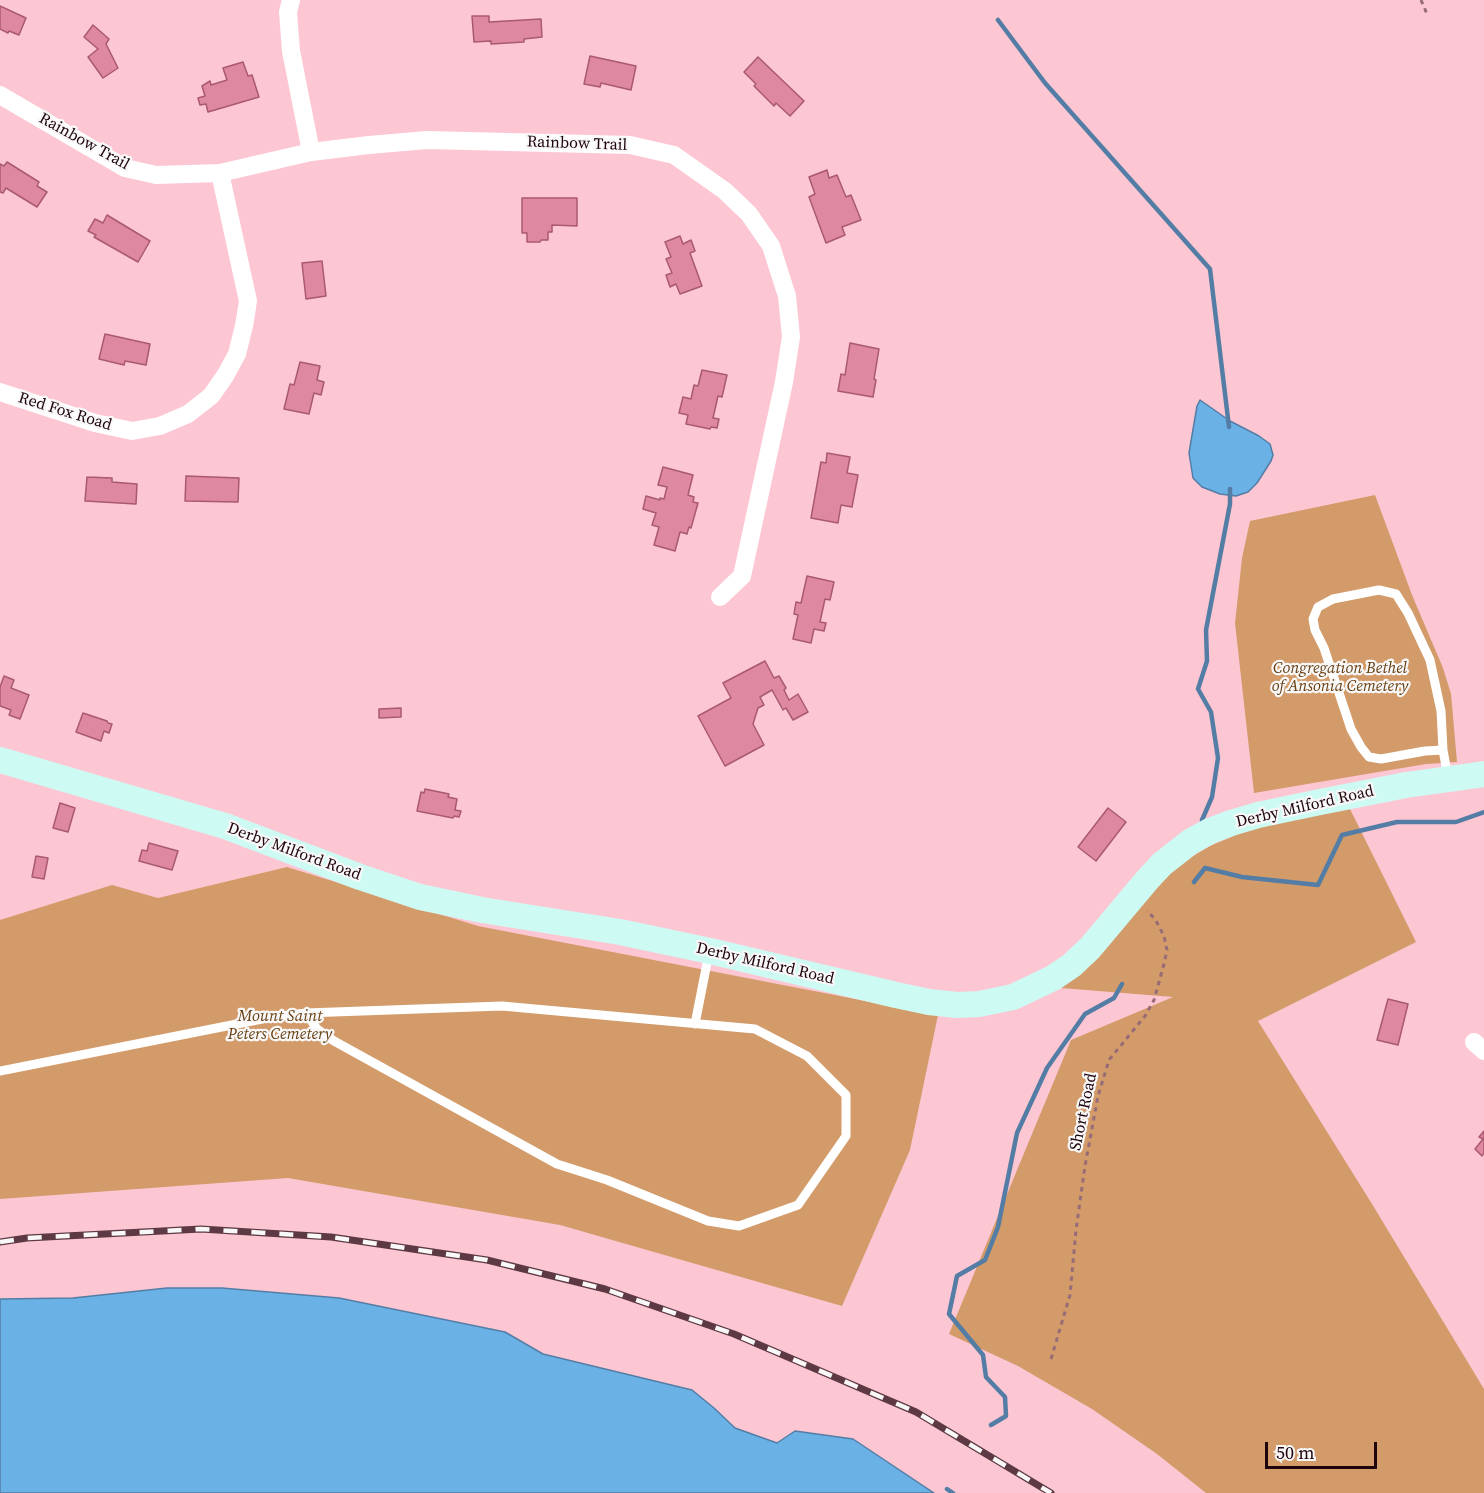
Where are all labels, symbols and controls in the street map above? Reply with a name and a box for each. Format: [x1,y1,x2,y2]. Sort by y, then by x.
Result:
street label: Rainbow Trail [35,109,133,175]
street label: Rainbow Trail [526,133,628,155]
street label: Red Fox Road [16,389,114,435]
park label: Congregation Bethel of Ansonia Cemetery [1272,659,1408,697]
street label: Derby Milford Road [1234,782,1376,832]
street label: Derby Milford Road [224,819,364,885]
street label: Derby Milford Road [694,939,836,989]
park label: Mount Saint Peters Cemetery [228,1007,332,1045]
street label: Short Road [1066,1072,1102,1152]
scale bar [1268,1430,1380,1468]
text: 50 m [1276,1440,1314,1465]

